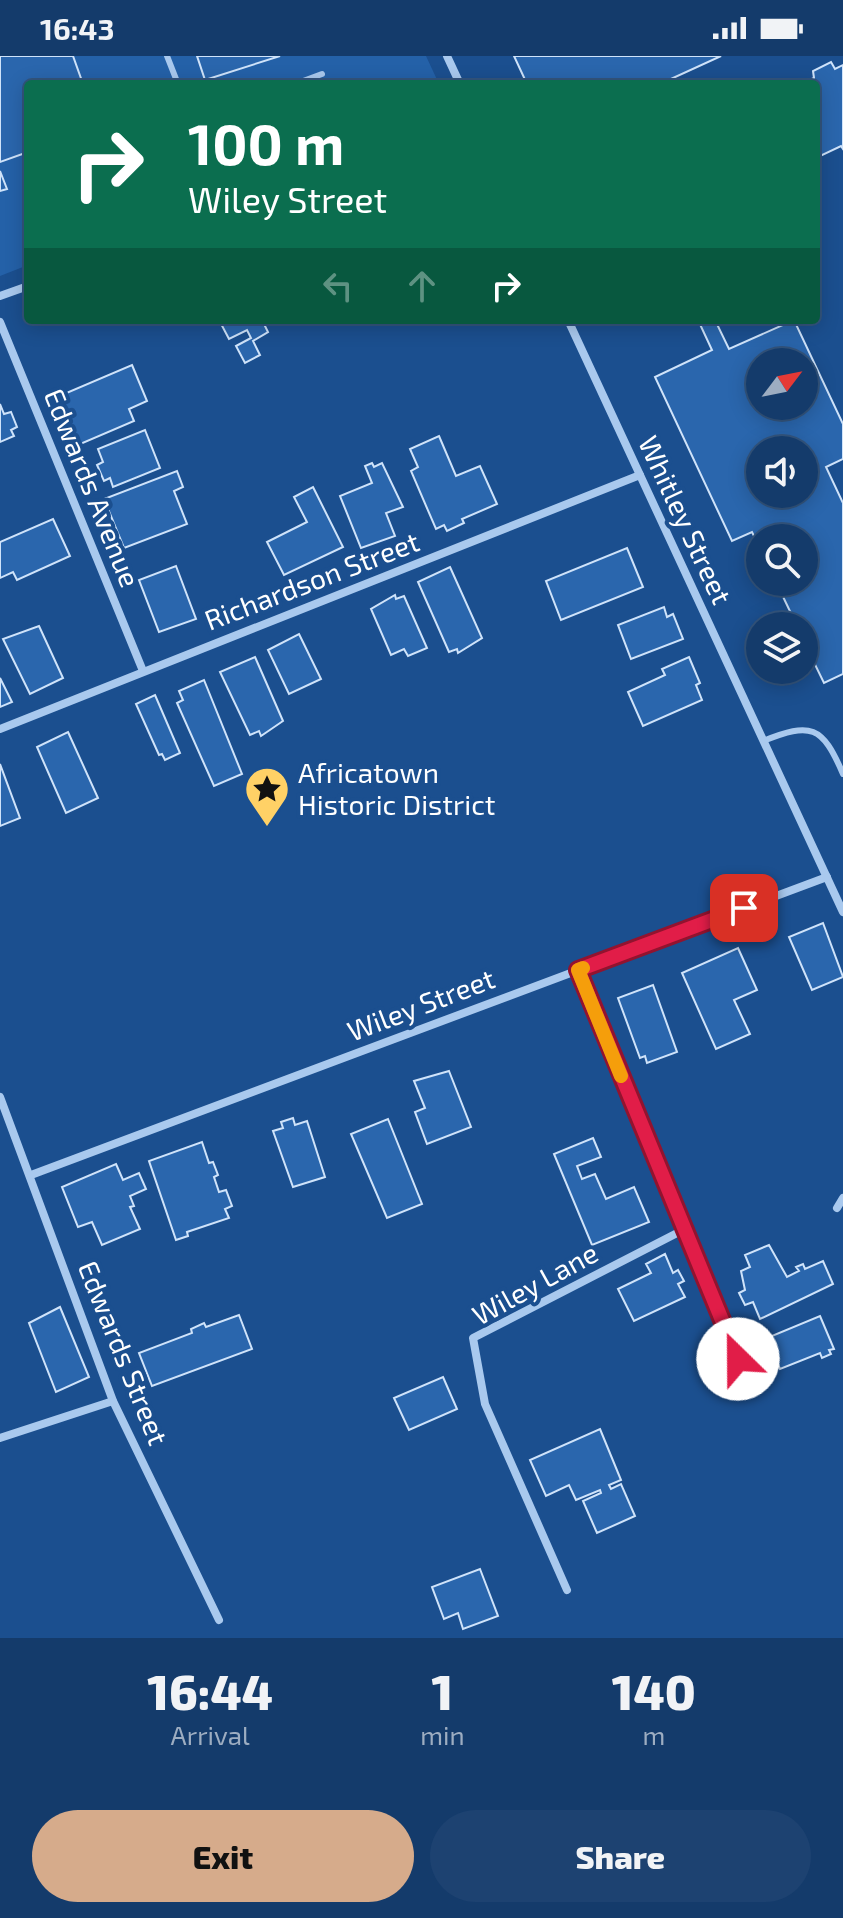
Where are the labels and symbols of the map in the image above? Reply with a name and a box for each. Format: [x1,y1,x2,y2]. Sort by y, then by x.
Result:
north arrow [746,348,818,420]
street label: Edwards Avenue [38,384,148,592]
street label: Whitley Street [632,430,740,609]
street label: Richardson Street [200,524,424,637]
place label: Africatown Historic District [298,755,496,821]
place icon: Africatown Historic District [243,765,291,828]
pin [710,874,778,942]
street label: Wiley Street [342,960,499,1048]
street label: Wiley Lane [466,1235,603,1332]
street label: Edwards Street [72,1256,176,1450]
position arrow [696,1317,780,1401]

